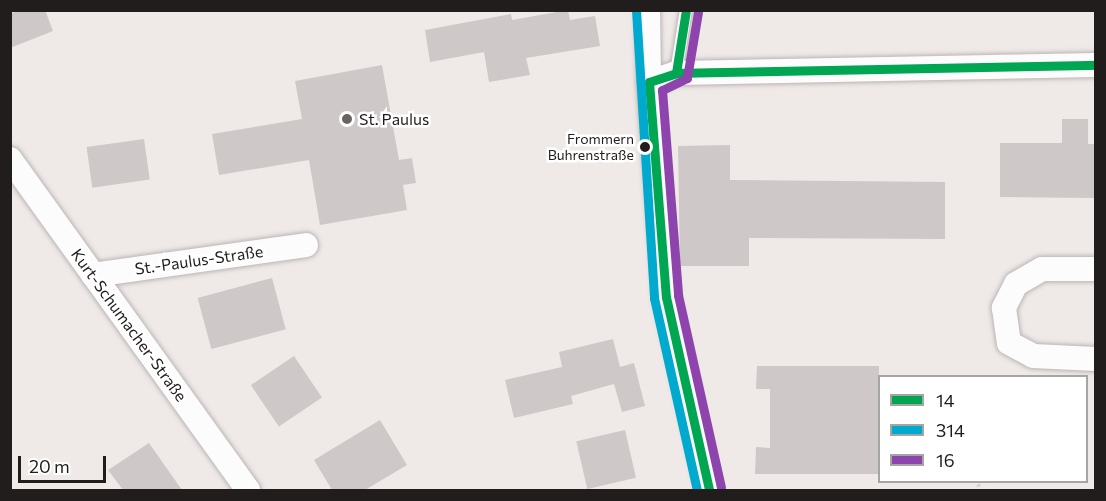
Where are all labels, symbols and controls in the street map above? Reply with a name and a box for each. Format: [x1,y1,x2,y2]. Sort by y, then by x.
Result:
place label: St. Paulus [359,109,429,129]
marker: St. Paulus [340,112,354,126]
place label: Frommern Buhrenstraße [548,131,634,164]
marker: Frommern Buhrenstraße [639,141,651,153]
street label: St.-Paulus-Straße [134,242,264,278]
street label: Kurt-Schumacher-Straße [67,245,191,405]
legend [878,375,1088,483]
text: 14 [936,389,955,411]
text: 314 [936,419,965,441]
scale bar [21,444,110,482]
text: 16 [936,449,955,471]
text: 20 m [29,455,70,477]

